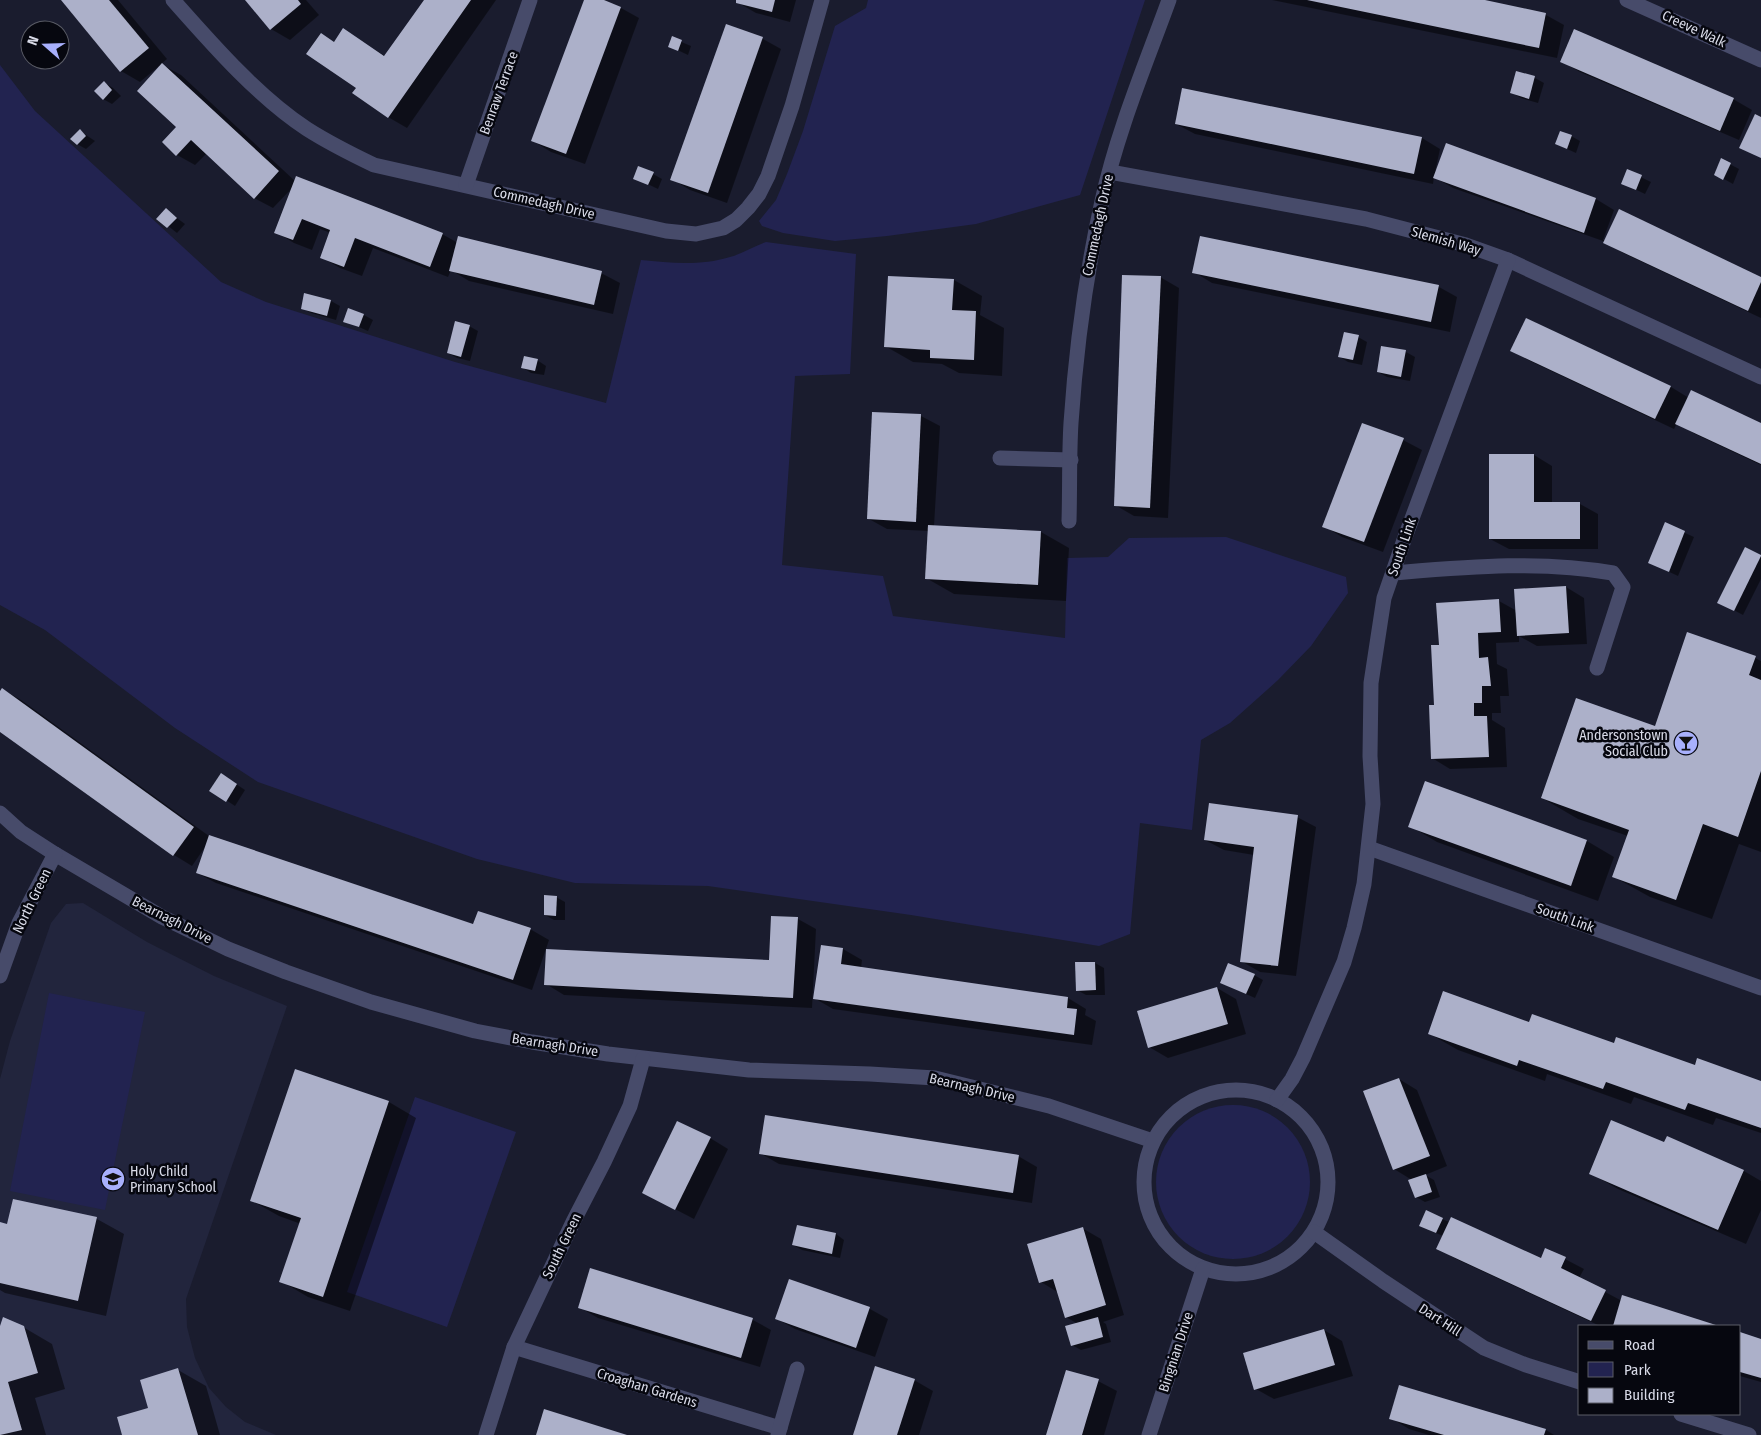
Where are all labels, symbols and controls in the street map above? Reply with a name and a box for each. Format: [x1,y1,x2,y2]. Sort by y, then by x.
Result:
street label: Creeve Walk [1659,7,1729,51]
north arrow [20,20,70,70]
text: N [24,34,43,48]
street label: Benraw Terrace [476,49,522,137]
street label: Commedagh Drive [1079,172,1117,278]
street label: Commedagh Drive [492,183,597,223]
street label: Slemish Way [1409,223,1483,259]
street label: South Link [1384,515,1420,578]
place label: Andersonstown Social Club [1579,727,1668,760]
bar icon: Andersonstown Social Club [1673,730,1699,756]
street label: North Green [9,866,55,936]
street label: Bearnagh Drive [129,893,215,947]
street label: South Link [1534,900,1597,936]
street label: Bearnagh Drive [511,1030,599,1060]
street label: Bearnagh Drive [928,1070,1016,1106]
place label: Holy Child Primary School [130,1163,217,1196]
school or university icon: Holy Child Primary School [100,1166,126,1192]
street label: South Green [539,1211,585,1281]
street label: Dart Hill [1416,1300,1465,1340]
street label: Bingnian Drive [1155,1310,1197,1394]
legend [1578,1325,1741,1415]
text: Road [1624,1336,1655,1354]
text: Park [1624,1361,1651,1379]
street label: Croaghan Gardens [595,1365,699,1411]
text: Building [1624,1386,1675,1404]

